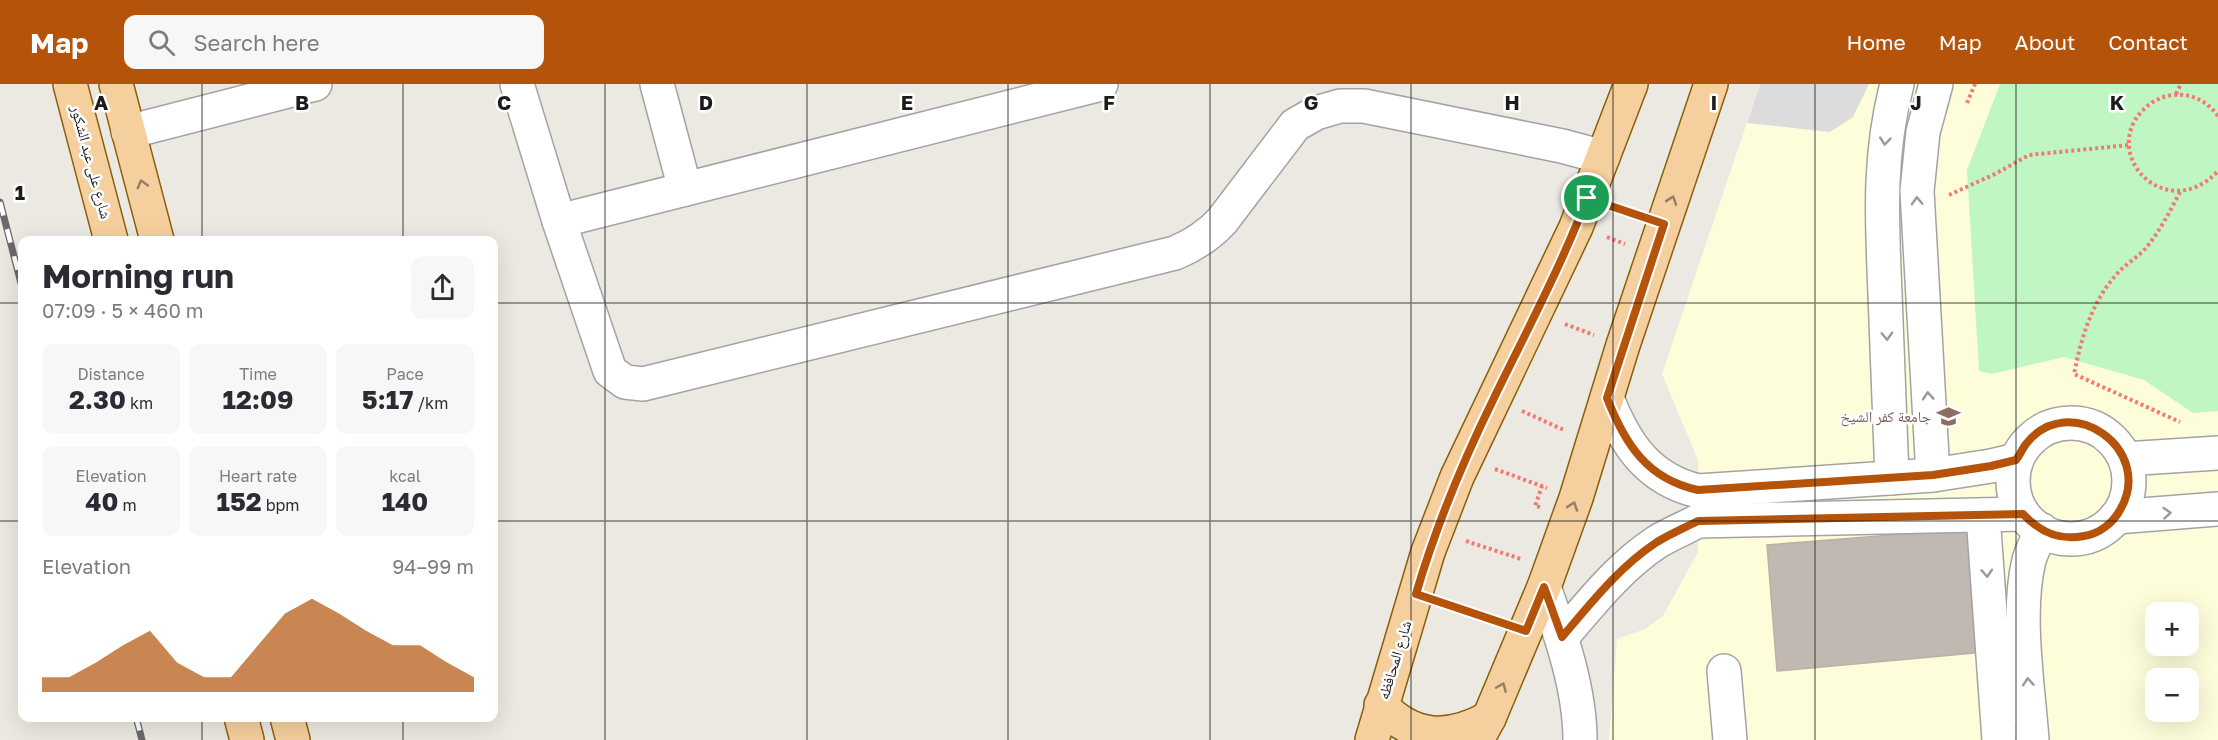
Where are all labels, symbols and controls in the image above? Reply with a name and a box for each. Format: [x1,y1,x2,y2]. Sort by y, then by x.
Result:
search box [124,15,544,69]
text: Map [30,26,88,59]
icon: search [145,26,178,59]
text: Search here [193,29,319,56]
text: Home [1846,29,1906,55]
text: Map [1939,29,1982,55]
text: About [2015,29,2075,55]
text: Contact [2108,29,2188,55]
text: A [94,90,108,114]
text: B [295,90,309,114]
text: C [497,90,511,114]
text: D [699,90,713,114]
text: E [901,90,913,114]
text: F [1103,90,1115,114]
text: G [1304,90,1318,114]
text: H [1504,90,1520,114]
text: I [1711,90,1717,114]
text: J [1910,90,1922,114]
text: K [2110,90,2125,114]
street label: شارع على عبد الشكور [66,102,116,221]
one-way arrow [1879,137,1892,146]
pin [1561,172,1612,223]
one-way arrow [137,179,149,189]
text: 1 [15,180,25,204]
icon: arrive [1570,181,1603,214]
one-way arrow [1665,196,1678,206]
one-way arrow [1911,196,1924,205]
text: Morning run [42,256,234,295]
button: share [411,256,474,319]
text: 07:09 · 5 × 460 m [42,298,204,322]
one-way arrow [1880,331,1893,340]
text: Distance [77,364,145,384]
text: Time [239,364,277,384]
text: Pace [386,364,424,384]
text: 2.30 [69,384,126,415]
text: 12:09 [223,384,293,415]
text: 5:17 [362,384,413,415]
one-way arrow [1922,391,1935,400]
text: km [126,393,153,413]
text: /km [413,393,448,413]
school or university icon: جامعة كفر الشيخ [1936,404,1962,430]
place label: جامعة كفر الشيخ [1840,407,1931,427]
text: Elevation [75,466,147,486]
text: Heart rate [219,466,297,486]
text: kcal [389,466,421,486]
text: 40 [85,486,118,517]
text: 152 [217,486,262,517]
text: 140 [382,486,428,517]
text: m [118,495,137,515]
text: bpm [262,495,299,515]
one-way arrow [1566,501,1579,512]
one-way arrow [2163,506,2172,519]
text: Elevation [42,554,131,578]
text: 94–99 m [392,554,474,578]
one-way arrow [1980,568,1993,578]
map controls [2145,602,2199,722]
button: + [2145,602,2199,656]
street label: شارع المحافظه [1374,618,1417,702]
button: − [2145,668,2199,722]
one-way arrow [2021,677,2034,686]
one-way arrow [1495,682,1507,693]

